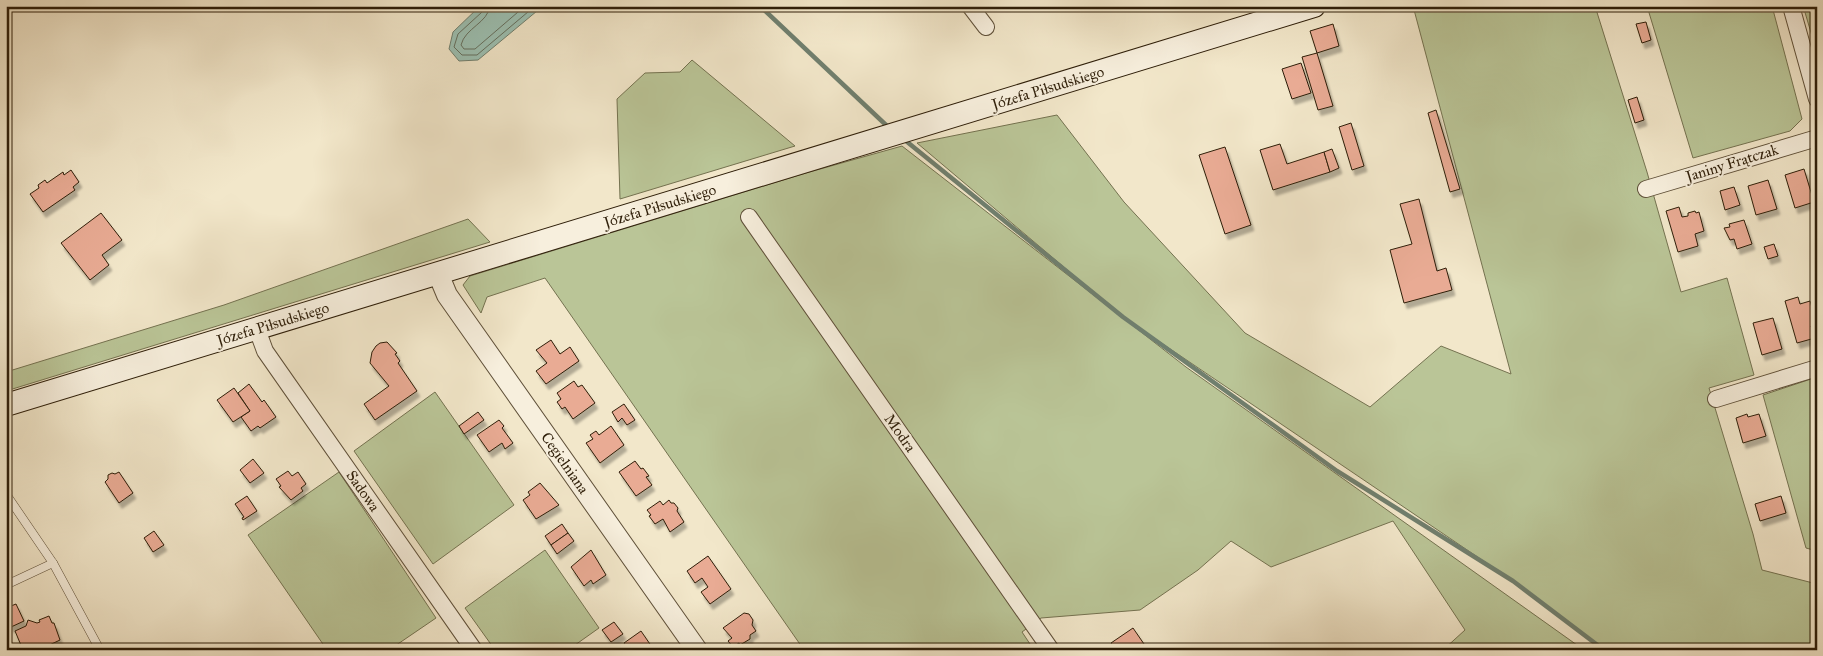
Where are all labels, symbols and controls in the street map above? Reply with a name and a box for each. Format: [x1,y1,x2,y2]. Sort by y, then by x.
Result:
street label: Józefa Piłsudskiego [988,62,1107,115]
street label: Janiny Frątczak [1682,140,1781,187]
street label: Józefa Piłsudskiego [600,180,719,233]
street label: Józefa Piłsudskiego [213,298,332,351]
street label: Modra [880,410,920,456]
street label: Cegielniana [537,429,593,498]
street label: Sadowa [342,467,384,516]

